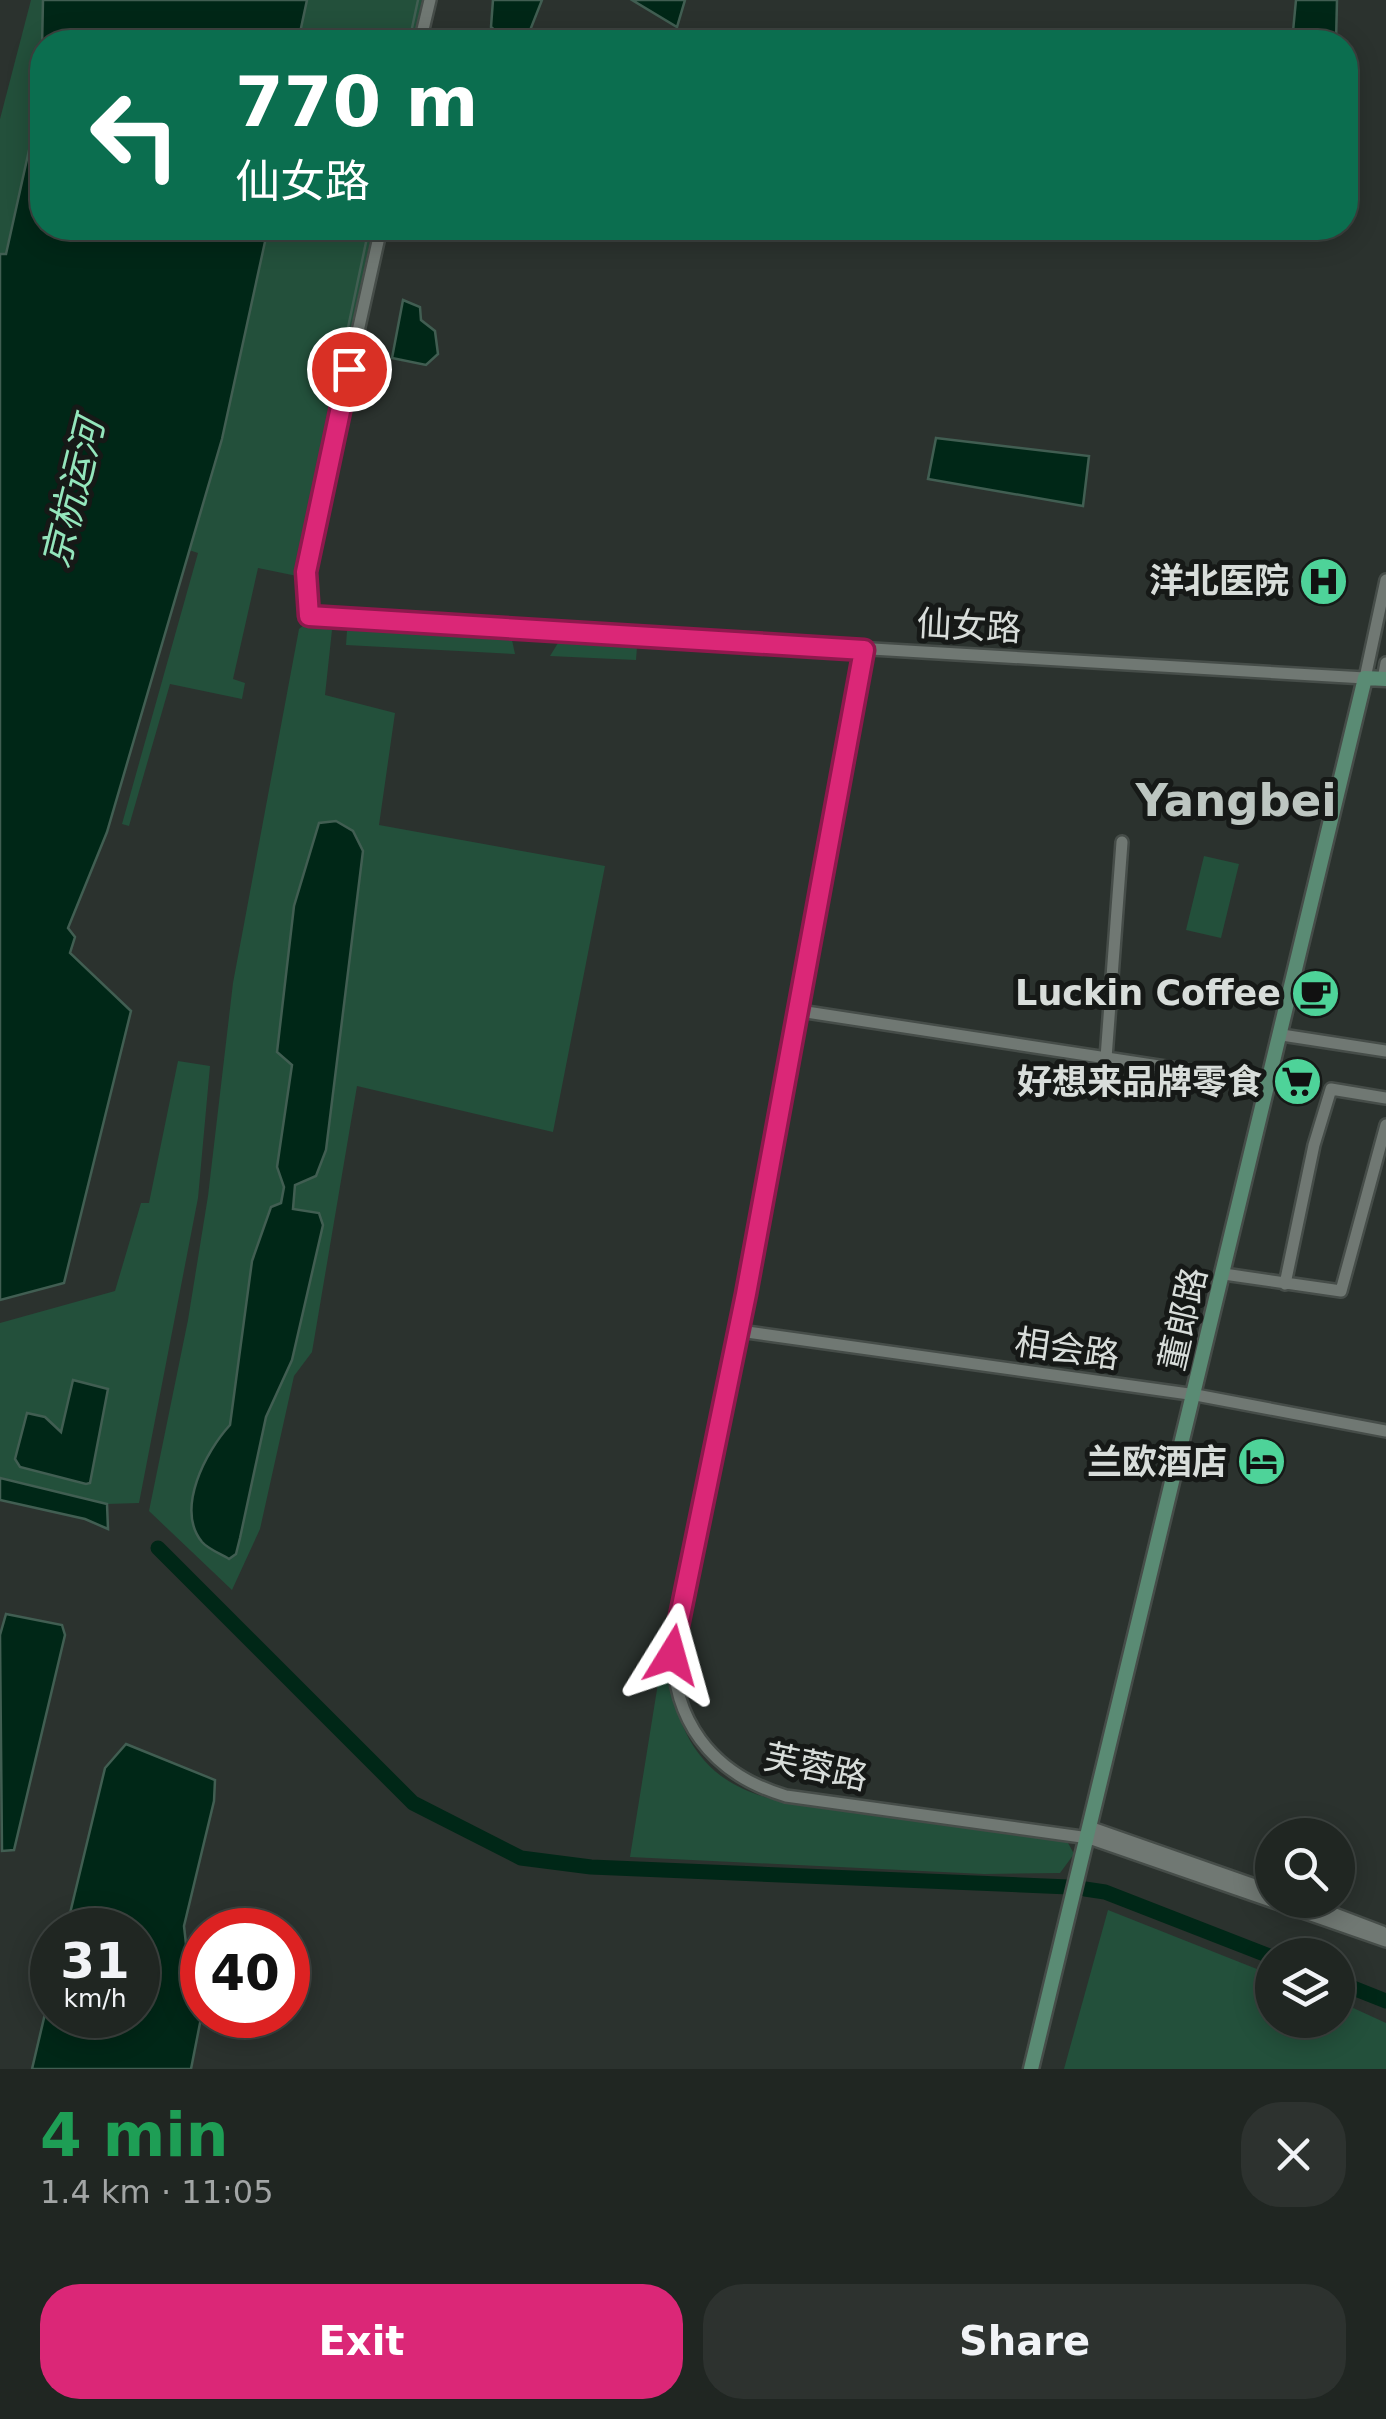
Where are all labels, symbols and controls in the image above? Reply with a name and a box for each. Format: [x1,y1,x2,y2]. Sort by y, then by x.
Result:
text: 770 m [235,61,478,143]
icon: left [70,70,200,200]
text: 仙女路 [235,155,370,208]
pin [307,327,392,412]
icon: arrive [322,342,377,397]
water label: 京杭运河 [33,407,114,572]
hospital icon: 洋北医院 [1298,555,1350,607]
place label: 洋北医院 [1149,561,1289,601]
street label: 仙女路 [916,603,1022,649]
district label: Yangbei [1134,774,1337,827]
cafe icon: Luckin Coffee [1290,967,1342,1019]
place label: Luckin Coffee [1015,973,1281,1013]
supermarket icon: 好想来品牌零食 [1271,1056,1323,1108]
place label: 好想来品牌零食 [1017,1062,1262,1102]
street label: 董郎路 [1152,1263,1214,1375]
street label: 相会路 [1012,1322,1122,1376]
hotel icon: 兰欧酒店 [1236,1436,1288,1488]
place label: 兰欧酒店 [1087,1442,1227,1482]
position arrow [620,1603,724,1707]
street label: 芙蓉路 [760,1737,872,1797]
map controls [1255,1818,1355,2038]
button: search [1255,1818,1355,1918]
speed limit sign: 40 [180,1908,310,2038]
text: 31 [60,1932,130,1990]
button: layers [1255,1938,1355,2038]
text: km/h [63,1984,127,2013]
text: 4 min [40,2100,228,2170]
button: close [1241,2102,1346,2207]
text: 1.4 km · 11:05 [40,2173,274,2211]
button: Exit [40,2284,683,2399]
button: Share [703,2284,1346,2399]

